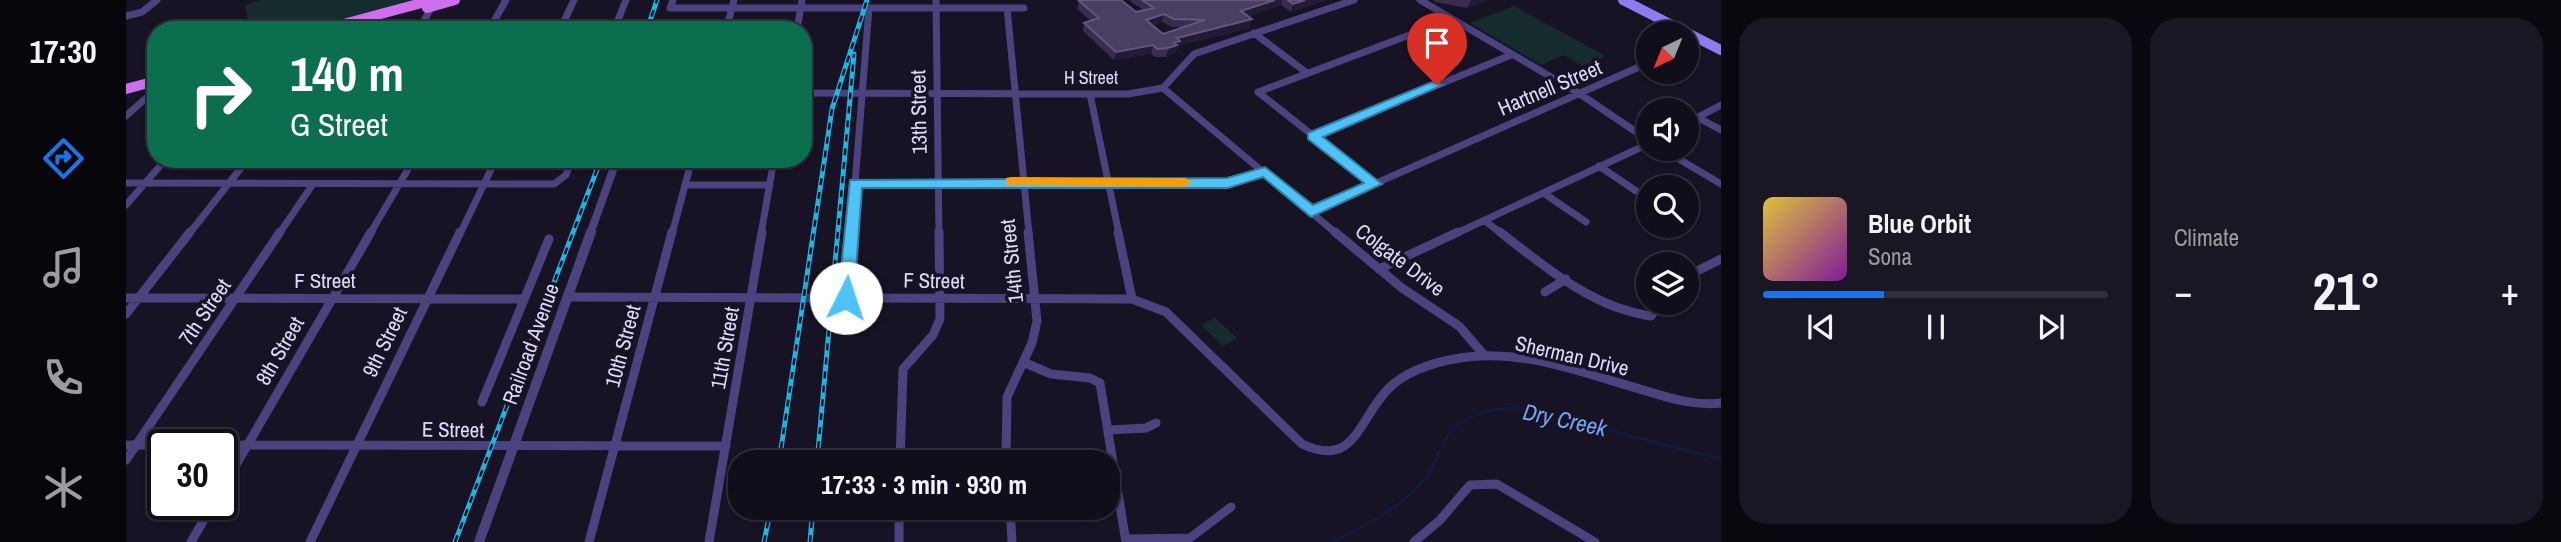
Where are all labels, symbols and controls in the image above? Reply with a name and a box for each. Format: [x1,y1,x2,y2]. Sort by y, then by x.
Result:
pin [1407,13,1467,85]
north arrow [1636,21,1699,84]
map controls [1636,21,1699,315]
icon: arrive [1418,24,1456,62]
text: 17:30 [29,30,97,73]
text: 140 m [290,40,404,106]
icon: right [175,49,266,140]
street label: Hartnell Street [1493,53,1606,122]
street label: H Street [1064,65,1118,90]
street label: 13th Street [903,69,934,154]
button: sound [1636,98,1699,161]
text: G Street [290,103,388,146]
icon: directions [39,134,88,183]
button: search [1636,175,1699,238]
text: Blue Orbit [1868,206,1971,241]
street label: Colgate Drive [1350,216,1451,303]
street label: 14th Street [993,217,1030,304]
text: Climate [2174,222,2239,253]
text: Sona [1868,241,1912,272]
icon: music [39,243,88,292]
button: layers [1636,252,1699,315]
text: 21° [2312,256,2381,326]
position arrow [809,261,883,335]
street label: F Street [903,265,965,296]
street label: F Street [294,266,356,295]
text: − [2174,266,2192,317]
text: + [2501,266,2519,317]
street label: 7th Street [172,272,238,351]
street label: Railroad Avenue [495,279,566,408]
street label: 10th Street [598,301,647,390]
street label: 9th Street [355,302,414,382]
street label: 11th Street [703,304,746,391]
icon: previous [1802,308,1840,346]
icon: pause [1917,308,1955,346]
icon: next [2032,308,2070,346]
street label: 8th Street [248,311,311,390]
street label: Sherman Drive [1512,328,1632,383]
icon: phone [39,353,88,402]
water label: Dry Creek [1520,396,1611,444]
street label: E Street [422,414,485,445]
speed limit sign: 30 [147,429,238,520]
icon: climate [39,463,88,512]
text: 17:33 · 3 min · 930 m [821,467,1027,502]

